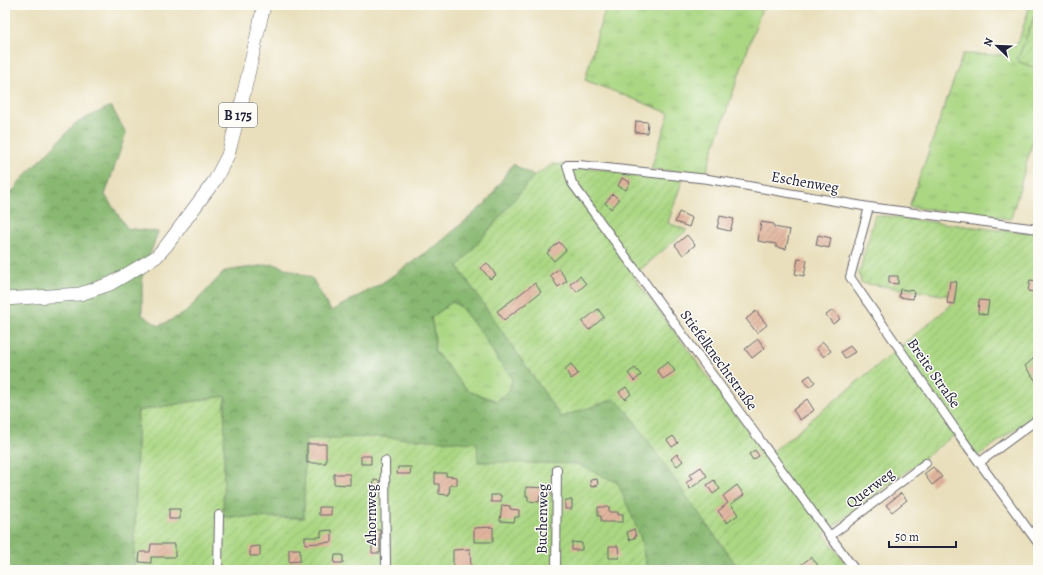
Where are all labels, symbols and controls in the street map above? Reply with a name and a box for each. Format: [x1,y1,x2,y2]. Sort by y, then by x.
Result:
north arrow [977,26,1017,66]
text: N [980,36,997,49]
road number: B 175 [219,103,257,127]
street label: Eschenweg [770,166,841,198]
street label: Stiefelknechtstraße [676,306,762,415]
street label: Breite Straße [903,334,966,412]
street label: Querweg [842,463,899,513]
street label: Ahornweg [361,483,381,547]
street label: Buchenweg [531,483,553,554]
scale bar [889,523,956,549]
text: 50 m [895,529,919,545]

